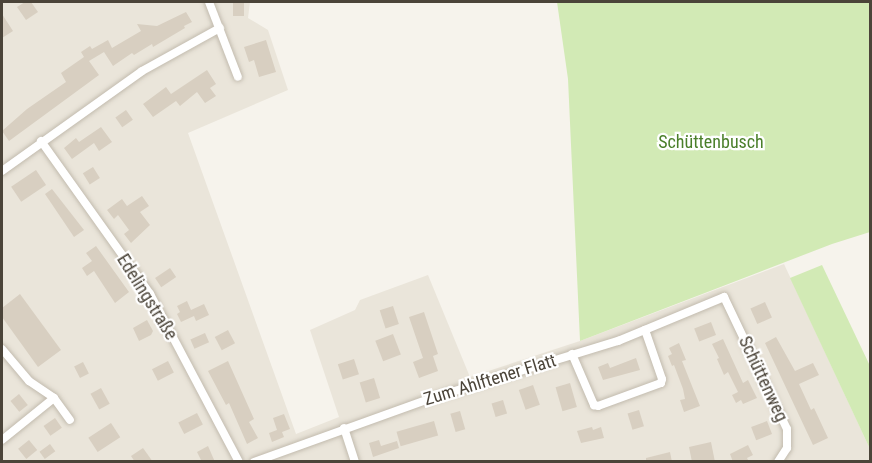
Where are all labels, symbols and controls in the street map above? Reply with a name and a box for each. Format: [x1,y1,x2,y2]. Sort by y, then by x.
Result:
park label: Schüttenbusch [658,131,764,153]
street label: Edelingstraße [112,250,182,344]
street label: Schüttenweg [734,333,792,425]
street label: Zum Ahlftener Flatt [421,350,559,410]

